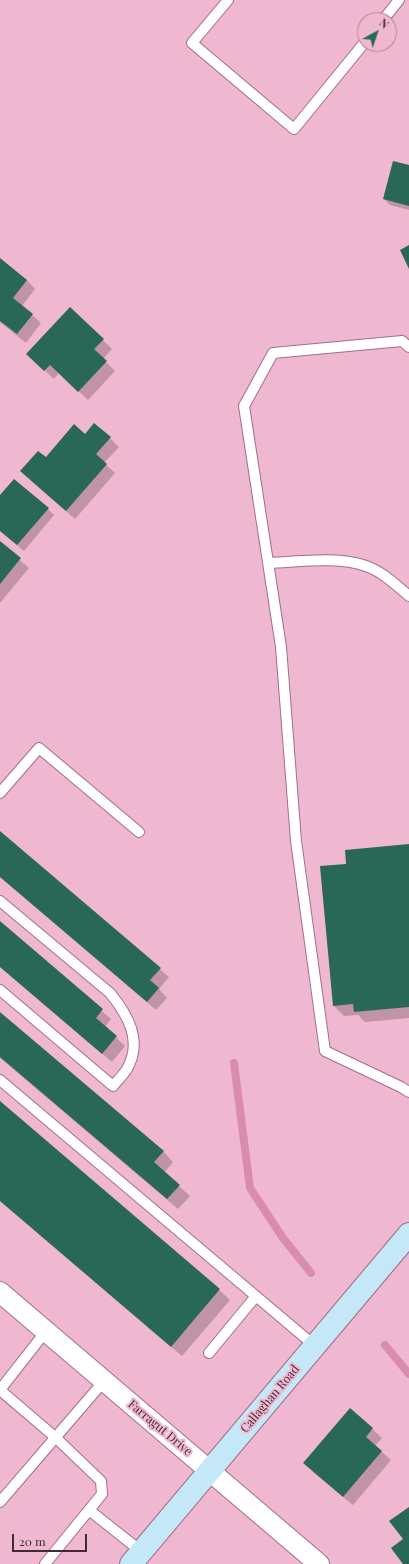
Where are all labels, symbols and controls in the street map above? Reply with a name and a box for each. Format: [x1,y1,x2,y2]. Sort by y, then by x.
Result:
north arrow [357,12,397,52]
text: N [377,15,392,31]
street label: Callaghan Road [238,1362,302,1436]
street label: Farragut Drive [125,1397,195,1459]
scale bar [14,1526,89,1552]
text: 20 m [19,1533,46,1549]

